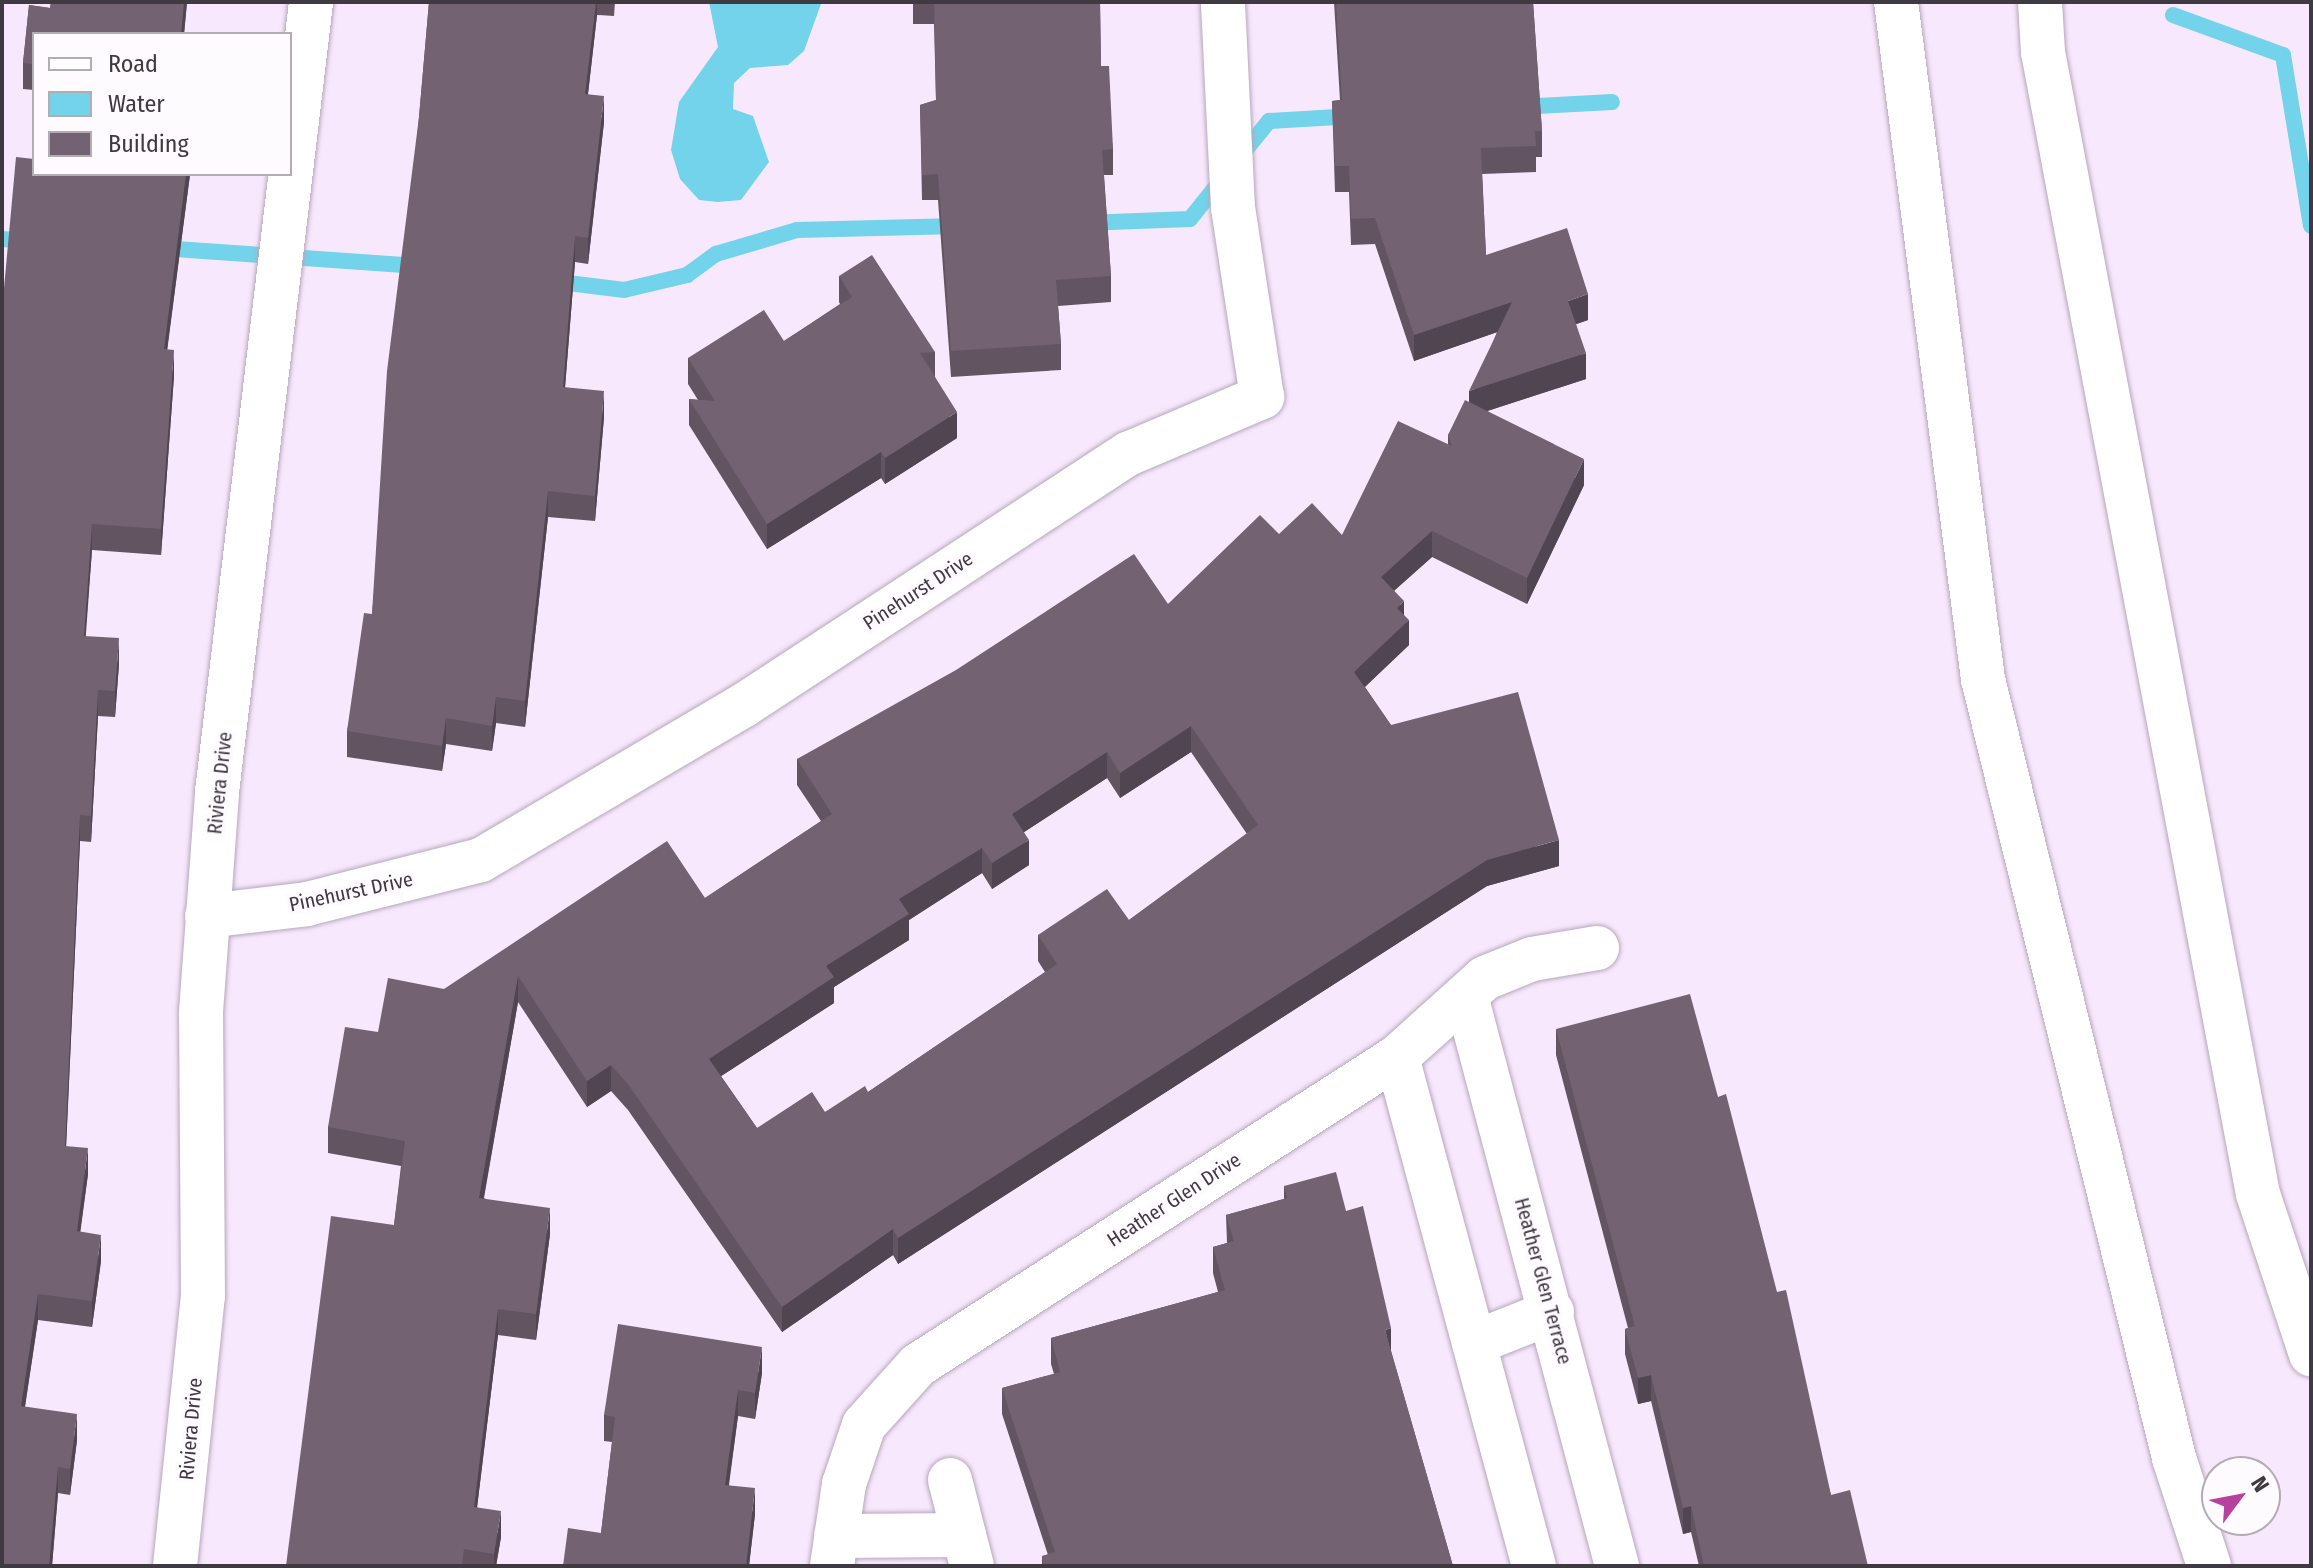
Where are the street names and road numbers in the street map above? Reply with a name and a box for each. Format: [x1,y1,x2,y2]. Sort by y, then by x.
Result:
street label: Pinehurst Drive [859,547,977,635]
street label: Riviera Drive [203,731,237,835]
street label: Pinehurst Drive [287,867,415,917]
street label: Heather Glen Drive [1103,1148,1245,1252]
street label: Heather Glen Terrace [1509,1195,1577,1367]
street label: Riviera Drive [175,1377,207,1481]

